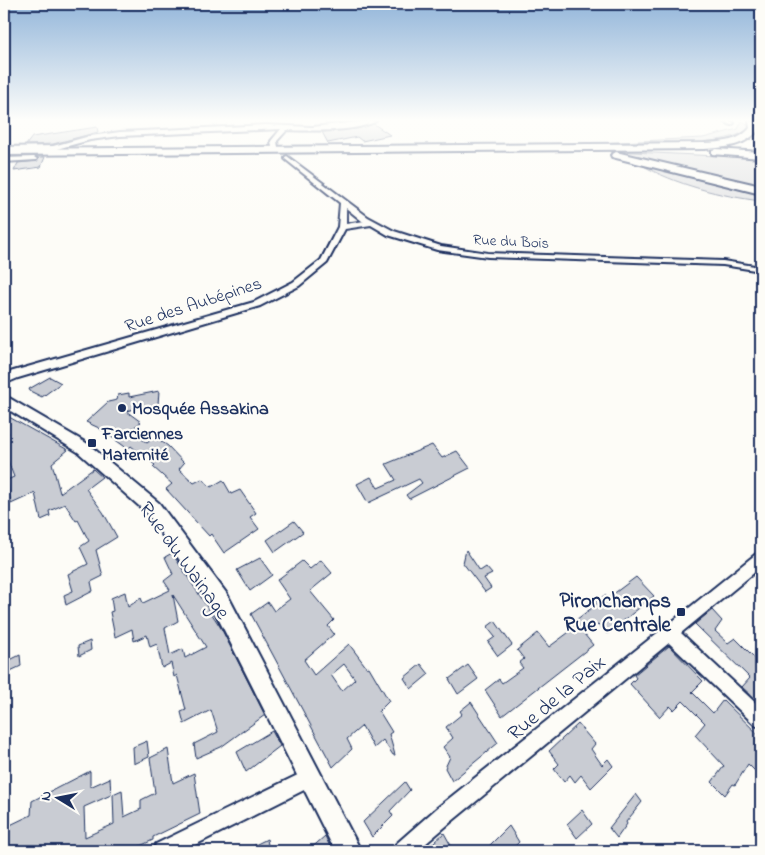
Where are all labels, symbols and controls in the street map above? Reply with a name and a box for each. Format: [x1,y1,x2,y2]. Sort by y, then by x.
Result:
street label: Rue du Bois [472,229,550,255]
street label: Rue des Aubépines [122,271,265,340]
place label: Mosquée Assakina [132,397,269,423]
marker: Mosquée Assakina [116,402,128,414]
place label: Farciennes Maternité [101,422,183,469]
marker: Farciennes Maternité [86,437,98,449]
street label: Rue du Wainage [129,496,237,628]
place label: Pironchamps Rue Centrale [559,587,672,641]
marker: Pironchamps Rue Centrale [675,606,687,618]
street label: Rue de la Paix [502,648,613,749]
north arrow [32,772,82,822]
text: N [36,790,58,802]

